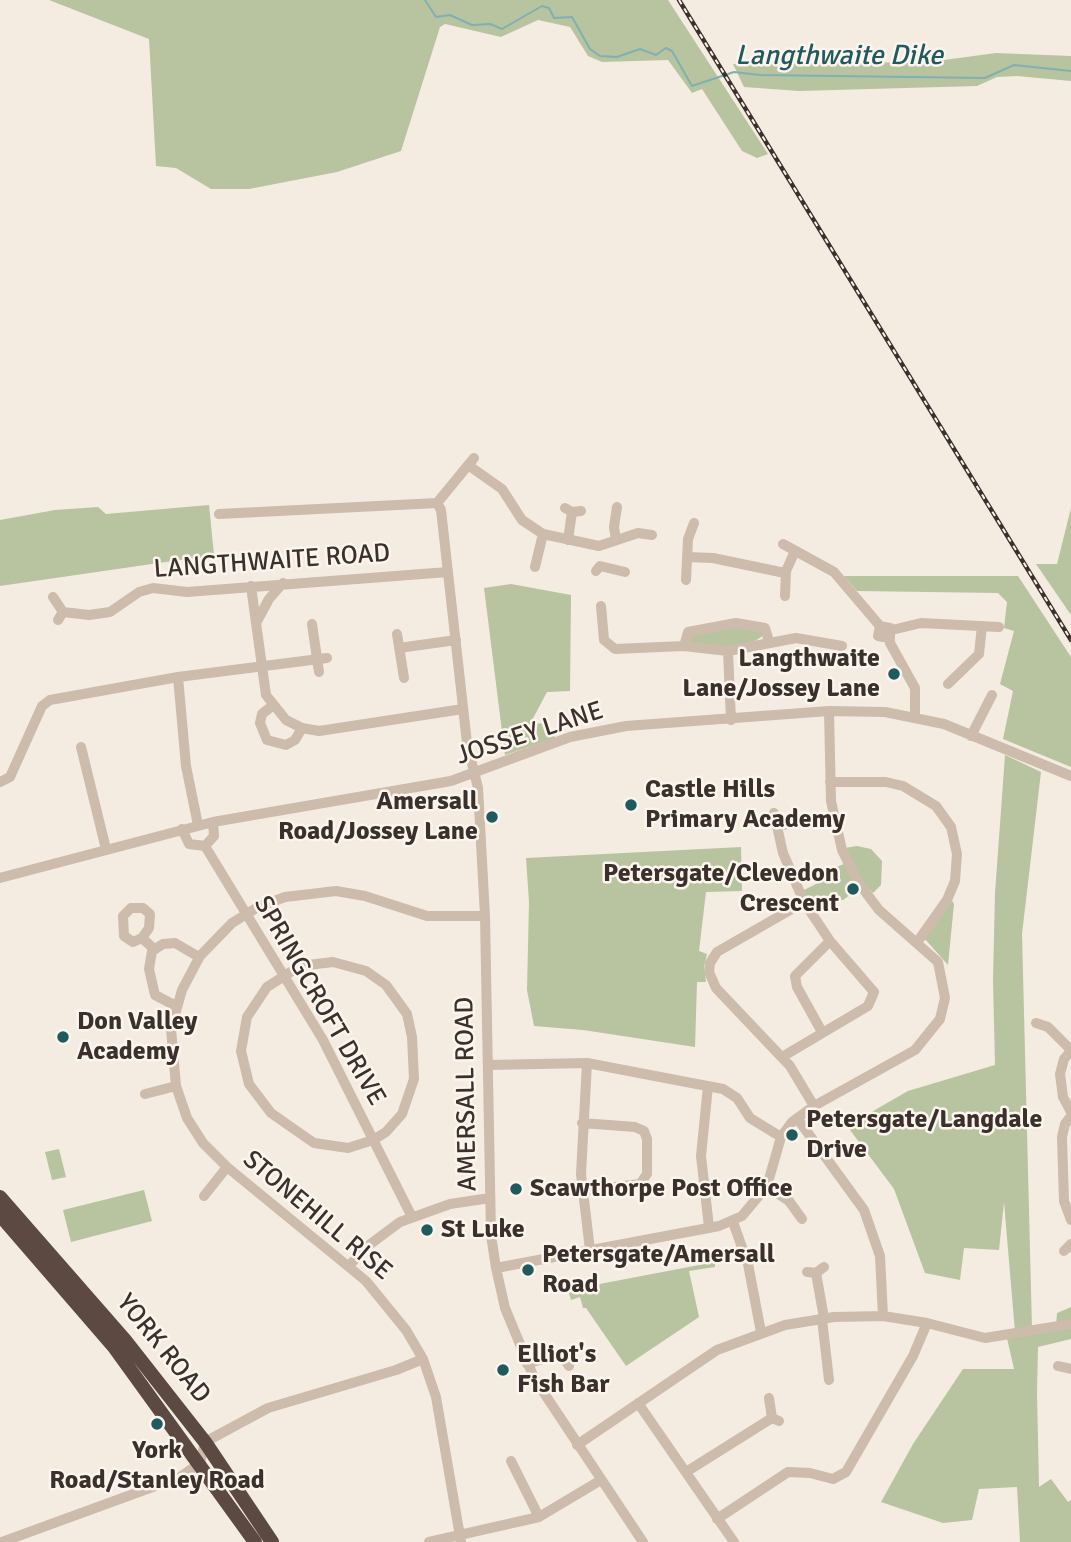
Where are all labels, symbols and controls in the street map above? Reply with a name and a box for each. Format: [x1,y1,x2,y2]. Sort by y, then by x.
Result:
water label: Langthwaite Dike [735,40,943,74]
street label: LANGTHWAITE ROAD [153,538,391,586]
place label: Langthwaite Lane/Jossey Lane [682,643,880,704]
marker: Langthwaite Lane/Jossey Lane [886,666,902,682]
street label: JOSSEY LANE [453,696,607,772]
place label: Castle Hills Primary Academy [645,774,845,836]
place label: Amersall Road/Jossey Lane [278,786,478,848]
marker: Castle Hills Primary Academy [623,797,639,813]
marker: Amersall Road/Jossey Lane [484,809,500,825]
place label: Petersgate/Clevedon Crescent [603,858,839,920]
marker: Petersgate/Clevedon Crescent [845,881,861,897]
street label: SPRINGCROFT DRIVE [246,891,392,1111]
street label: AMERSALL ROAD [450,996,484,1192]
place label: Don Valley Academy [77,1006,197,1068]
marker: Don Valley Academy [55,1029,71,1045]
place label: Petersgate/Langdale Drive [806,1104,1042,1166]
marker: Petersgate/Langdale Drive [784,1127,800,1143]
street label: STONEHILL RISE [236,1145,398,1287]
place label: Scawthorpe Post Office [530,1173,793,1205]
marker: Scawthorpe Post Office [508,1181,524,1197]
place label: St Luke [441,1214,525,1246]
marker: St Luke [419,1222,435,1238]
place label: Petersgate/Amersall Road [542,1239,775,1300]
marker: Petersgate/Amersall Road [520,1262,536,1278]
street label: YORK ROAD [110,1288,216,1410]
place label: Elliot's Fish Bar [517,1339,610,1400]
marker: Elliot's Fish Bar [495,1362,511,1378]
marker: York Road/Stanley Road [149,1416,165,1432]
place label: York Road/Stanley Road [49,1435,265,1496]

